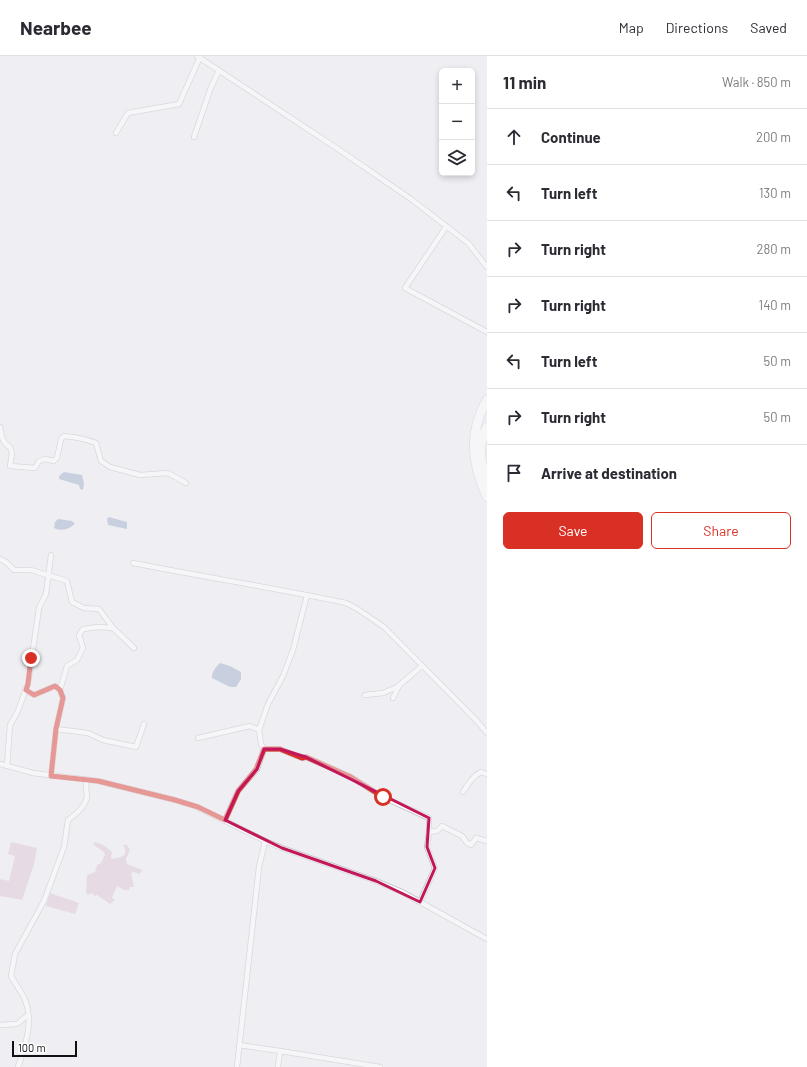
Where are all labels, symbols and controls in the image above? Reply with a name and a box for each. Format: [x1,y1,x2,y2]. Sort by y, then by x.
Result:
text: Nearbee [20,16,92,39]
text: Map [619,19,644,36]
text: Directions [666,19,728,36]
text: Saved [750,19,787,36]
map controls [439,68,475,176]
button: + [439,68,475,104]
text: 11 min [503,72,546,92]
text: Walk · 850 m [722,74,791,90]
button: − [439,104,475,140]
icon: ahead [503,126,525,148]
text: Continue [541,128,601,146]
text: 200 m [756,129,791,145]
button: layers [439,140,475,176]
icon: left [503,182,525,204]
text: Turn left [541,184,597,202]
text: 130 m [759,185,791,201]
icon: right [503,238,525,260]
text: Turn right [541,240,606,258]
text: 280 m [757,241,791,257]
icon: right [503,294,525,316]
text: Turn right [541,296,606,314]
text: 140 m [759,297,791,313]
icon: left [503,350,525,372]
text: Turn left [541,352,597,370]
text: 50 m [764,353,791,369]
icon: right [503,406,525,428]
text: Turn right [541,408,606,426]
text: 50 m [764,409,791,425]
icon: arrive [503,462,525,484]
text: Arrive at destination [541,464,677,482]
button: Save [503,512,643,549]
button: Share [651,512,791,549]
route end [22,649,40,667]
route start [374,788,392,806]
scale bar [12,1039,77,1058]
text: 100 m [18,1041,46,1054]

